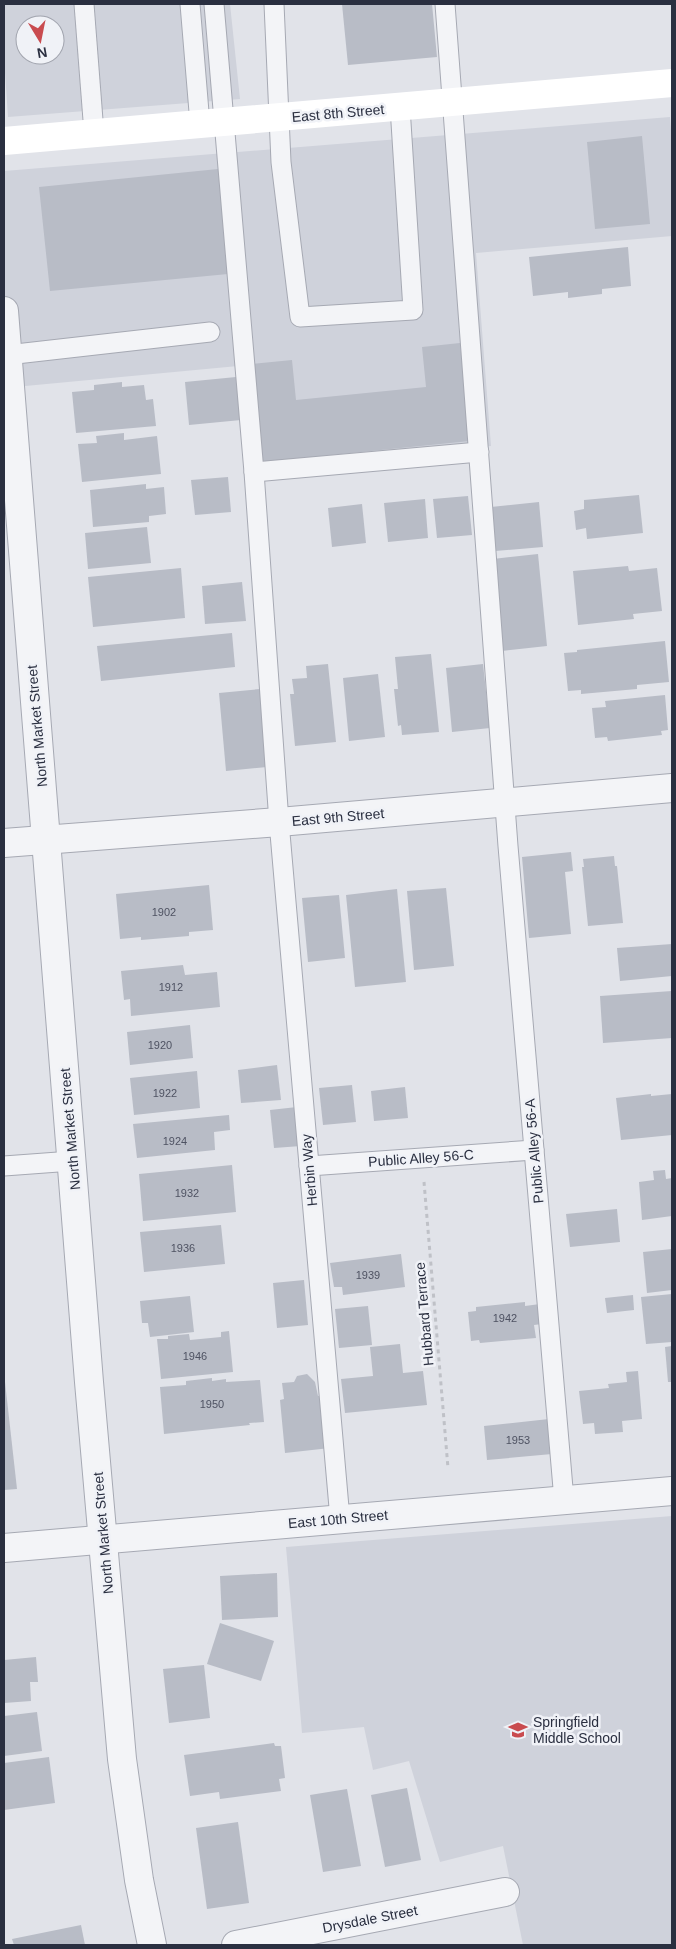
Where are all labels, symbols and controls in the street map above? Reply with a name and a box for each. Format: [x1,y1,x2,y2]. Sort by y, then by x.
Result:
north arrow [15,15,65,65]
text: N [36,44,49,62]
street label: East 8th Street [291,101,385,125]
street label: North Market Street [24,664,50,788]
street label: East 9th Street [291,805,385,829]
house number: 1902 [152,906,176,918]
house number: 1912 [159,981,183,993]
house number: 1920 [148,1039,172,1051]
street label: North Market Street [57,1067,83,1191]
house number: 1922 [153,1087,177,1099]
street label: Public Alley 56-A [521,1097,547,1204]
street label: Herbin Way [298,1133,320,1207]
house number: 1924 [163,1135,187,1147]
street label: Public Alley 56-C [368,1146,474,1170]
house number: 1932 [175,1187,199,1199]
house number: 1936 [171,1242,195,1254]
street label: Hubbard Terrace [411,1261,437,1367]
house number: 1939 [356,1269,380,1281]
house number: 1942 [493,1312,517,1324]
house number: 1946 [183,1350,207,1362]
house number: 1950 [200,1398,224,1410]
house number: 1953 [506,1434,530,1446]
street label: North Market Street [90,1471,116,1595]
street label: East 10th Street [287,1507,389,1531]
place label: Springfield Middle School [533,1714,621,1746]
school or university icon: Springfield Middle School [507,1719,529,1741]
street label: Drysdale Street [321,1902,419,1936]

